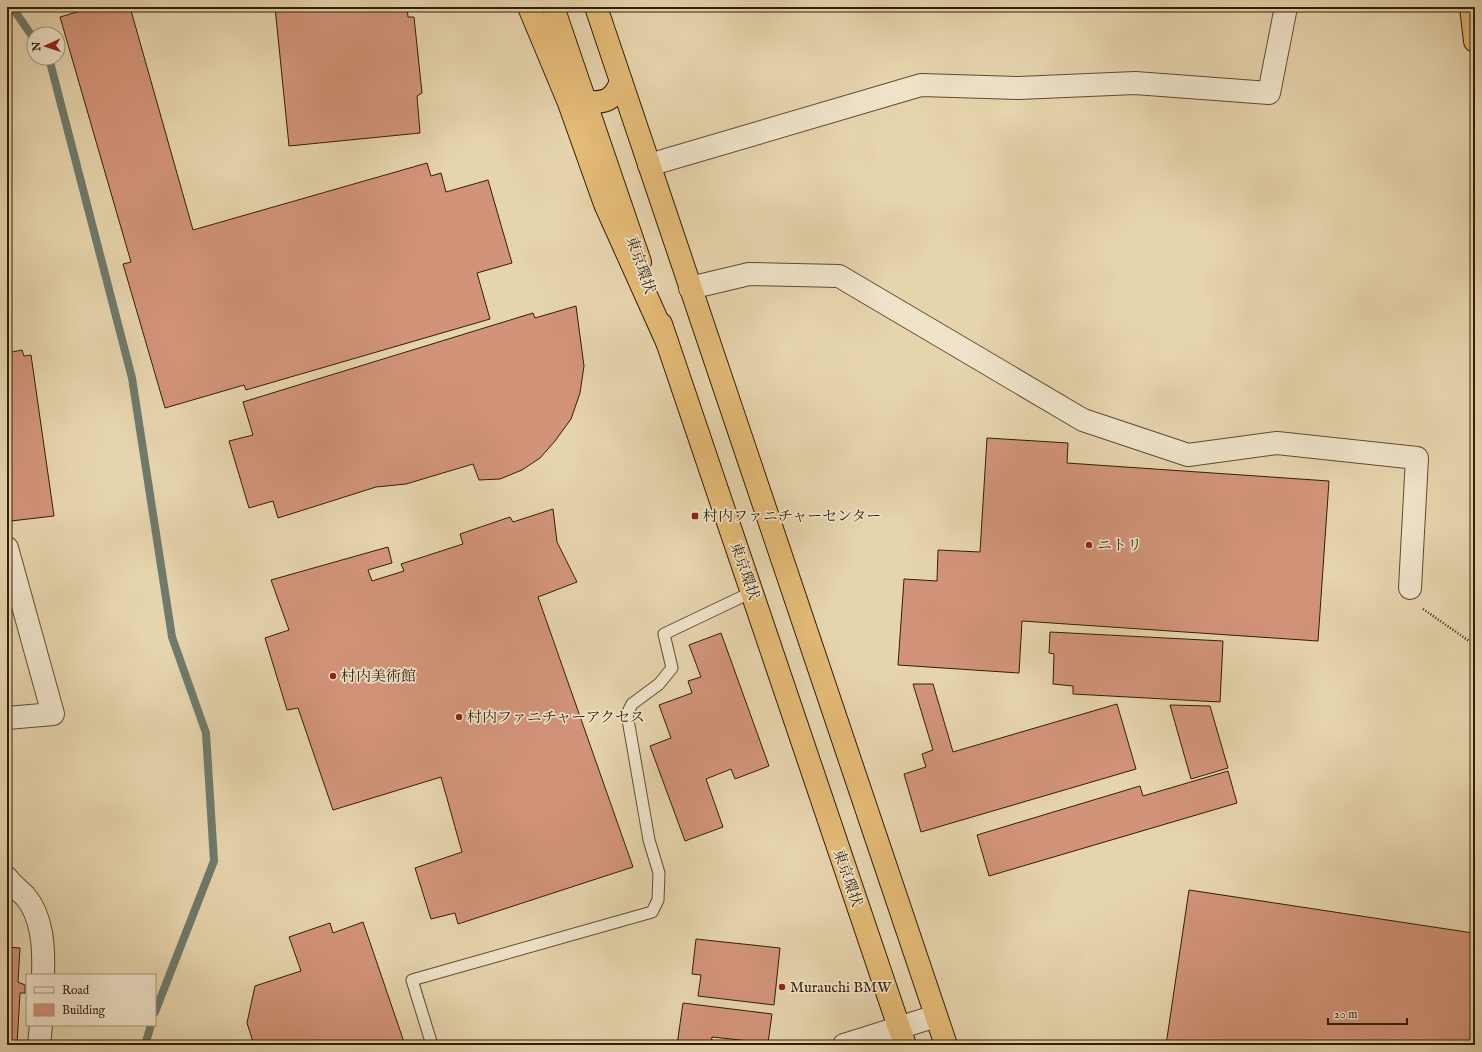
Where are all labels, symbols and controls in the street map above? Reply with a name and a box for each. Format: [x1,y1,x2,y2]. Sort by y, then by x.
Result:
north arrow [26,26,66,66]
text: N [30,41,44,53]
street label: 東京環状 [622,234,659,297]
place label: 村内ファニチャーセンター [703,507,881,526]
marker: 村内ファニチャーセンター [690,511,700,521]
place label: ニトリ [1097,536,1142,555]
street label: 東京環状 [726,540,763,603]
marker: ニトリ [1084,540,1094,550]
place label: 村内美術館 [341,667,416,686]
marker: 村内美術館 [328,671,338,681]
place label: 村内ファニチャーアクセス [467,708,645,727]
marker: 村内ファニチャーアクセス [454,712,464,722]
street label: 東京環状 [829,847,866,910]
legend [26,974,156,1026]
place label: Murauchi BMW [790,978,892,997]
marker: Murauchi BMW [777,982,787,992]
text: Road [62,983,90,998]
scale bar [1328,1000,1407,1026]
text: Building [62,1003,106,1018]
text: 20 m [1334,1007,1357,1022]

